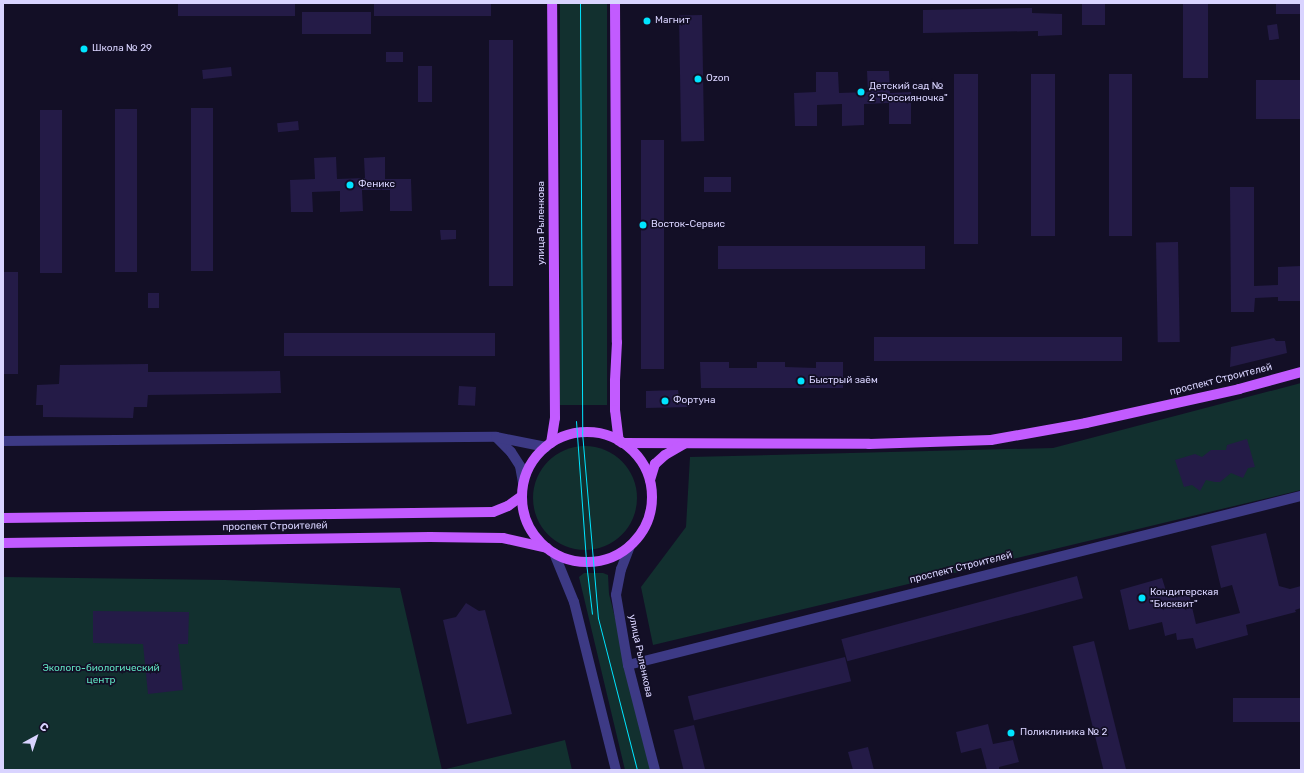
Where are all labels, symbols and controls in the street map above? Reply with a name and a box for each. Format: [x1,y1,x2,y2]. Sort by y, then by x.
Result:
place label: Магнит [655,15,690,27]
marker: Магнит [642,16,652,26]
place label: Школа № 29 [92,43,152,55]
marker: Школа № 29 [79,44,89,54]
place label: Ozon [706,73,730,85]
marker: Ozon [693,74,703,84]
place label: Детский сад № 2 "Россияночка" [869,80,948,104]
marker: Детский сад № 2 "Россияночка" [856,87,866,97]
place label: Феникс [358,179,395,191]
marker: Феникс [345,180,355,190]
street label: улица Рыленкова [536,181,548,265]
place label: Восток-Сервис [651,219,725,231]
marker: Восток-Сервис [638,220,648,230]
street label: проспект Строителей [1168,361,1274,399]
place label: Быстрый заём [809,375,878,387]
marker: Быстрый заём [796,376,806,386]
place label: Фортуна [673,395,715,407]
marker: Фортуна [660,396,670,406]
street label: проспект Строителей [222,520,328,534]
street label: проспект Строителей [908,549,1014,587]
place label: Кондитерская "Бисквит" [1150,586,1219,610]
marker: Кондитерская "Бисквит" [1137,593,1147,603]
street label: улица Рыленкова [625,614,655,698]
park label: Эколого-биологический центр [42,662,160,686]
north arrow [16,717,56,757]
text: С [37,720,51,735]
marker: Поликлиника № 2 [1005,727,1017,739]
place label: Поликлиника № 2 [1020,727,1107,739]

